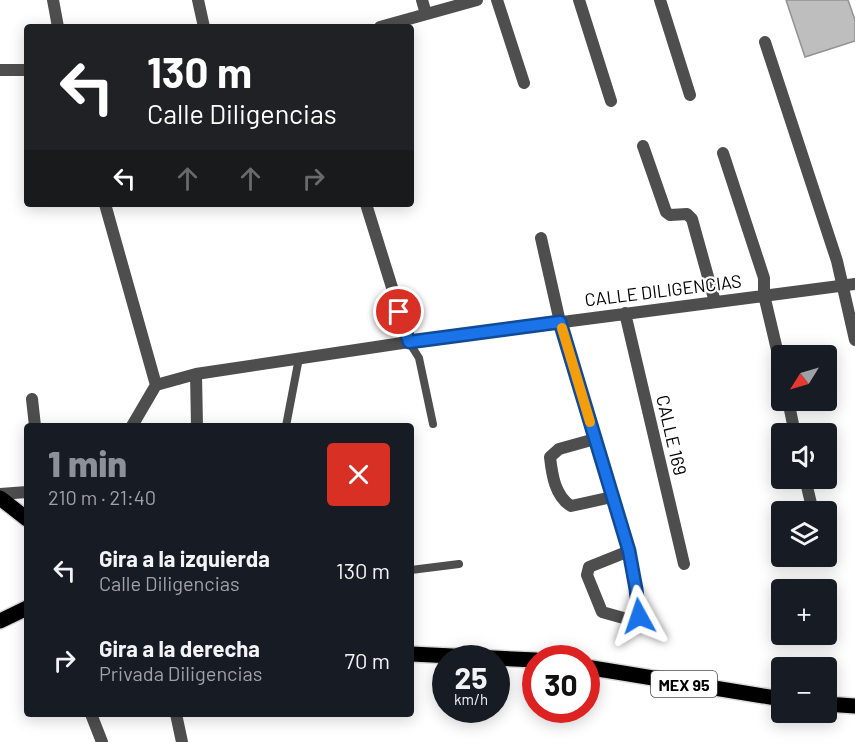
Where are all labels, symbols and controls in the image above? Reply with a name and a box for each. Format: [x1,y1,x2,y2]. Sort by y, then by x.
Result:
text: 130 m [147,46,252,96]
icon: left [48,48,126,126]
text: Calle Diligencias [147,97,337,129]
icon: left [108,162,141,195]
icon: ahead [171,162,204,195]
icon: ahead [234,162,267,195]
icon: right [297,162,330,195]
street label: CALLE DILIGENCIAS [583,269,743,311]
pin [373,286,424,337]
icon: arrive [382,295,415,328]
north arrow [771,345,837,411]
map controls [771,345,837,723]
street label: CALLE 169 [652,393,692,477]
button: sound [771,423,837,489]
text: 1 min [48,441,127,484]
button: close [327,443,390,506]
text: 210 m · 21:40 [48,485,156,509]
button: layers [771,501,837,567]
text: Gira a la izquierda [99,545,270,571]
icon: left [48,554,81,587]
text: 130 m [336,557,390,583]
text: Calle Diligencias [99,571,240,595]
button: + [771,579,837,645]
position arrow [607,584,671,648]
text: Gira a la derecha [99,635,260,661]
icon: right [48,644,81,677]
speed limit sign: 30 [522,645,600,723]
text: 70 m [345,647,390,673]
button: − [771,657,837,723]
text: 25 [455,659,487,695]
text: Privada Diligencias [99,661,262,685]
road number: MEX 95 [651,671,717,697]
text: km/h [454,690,488,708]

